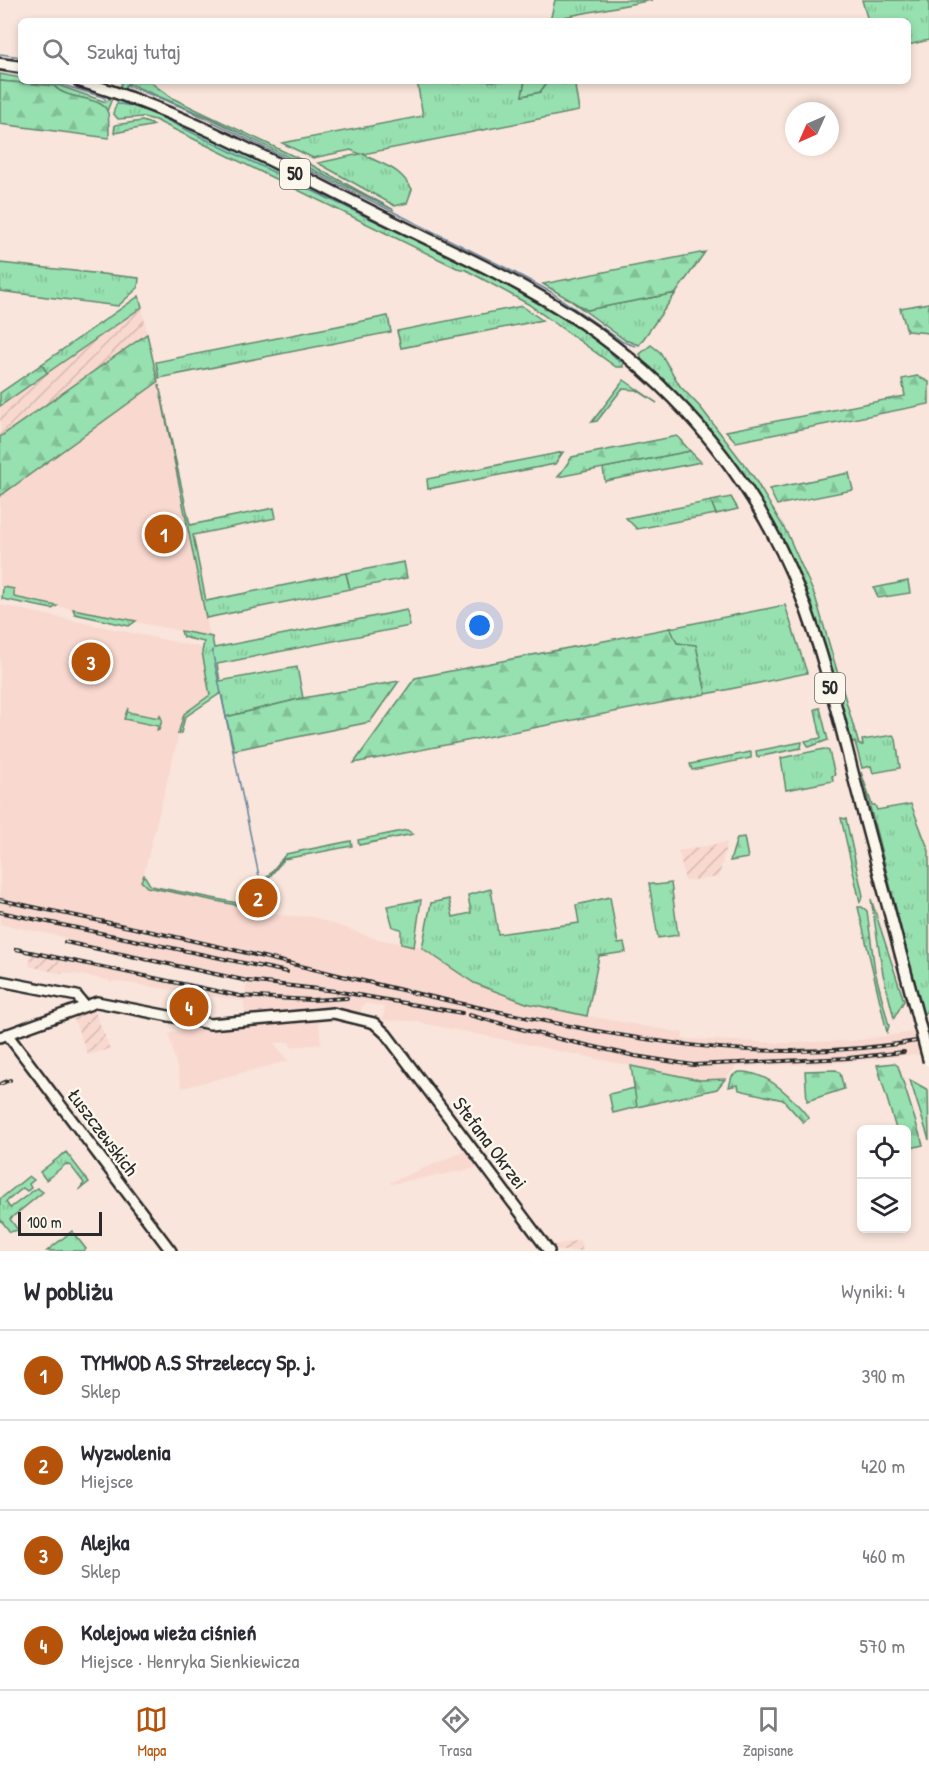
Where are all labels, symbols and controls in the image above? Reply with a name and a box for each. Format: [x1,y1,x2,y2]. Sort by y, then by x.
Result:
search box [18,18,911,84]
icon: search [39,35,72,68]
text: Szukaj tutaj [87,36,181,66]
north arrow [785,102,839,156]
road number: 50 [280,159,310,189]
pin: 1 [144,512,184,556]
your location [465,611,494,640]
pin: 3 [72,640,110,684]
road number: 50 [815,673,845,703]
pin: 2 [238,876,278,920]
pin: 4 [170,984,208,1030]
street label: Łuszczewskich [61,1082,145,1181]
street label: Stefana Okrzei [447,1091,534,1194]
map controls [857,1125,911,1233]
button: locate [857,1125,911,1179]
button: layers [857,1179,911,1233]
scale bar [18,1209,102,1236]
text: 100 m [27,1211,62,1233]
text: W pobliżu [24,1273,113,1308]
text: Wyniki: 4 [841,1277,905,1304]
text: TYMWOD A.S Strzeleccy Sp. j. [81,1347,316,1377]
text: 1 [40,1362,47,1389]
text: 390 m [862,1362,905,1389]
text: Sklep [81,1377,120,1404]
text: Wyzwolenia [81,1437,170,1467]
text: 2 [39,1452,48,1479]
text: 420 m [861,1452,905,1479]
text: Miejsce [81,1467,133,1494]
text: Alejka [81,1527,129,1557]
text: 3 [39,1542,48,1569]
text: 460 m [862,1542,905,1569]
text: Sklep [81,1557,120,1584]
text: Kolejowa wieża ciśnień [81,1617,256,1647]
text: 4 [40,1632,47,1659]
text: 570 m [859,1632,905,1659]
text: Miejsce · Henryka Sienkiewicza [81,1647,299,1674]
tab: Mapa [135,1703,168,1761]
tab: Trasa [439,1703,472,1761]
tab: Zapisane [743,1703,794,1761]

